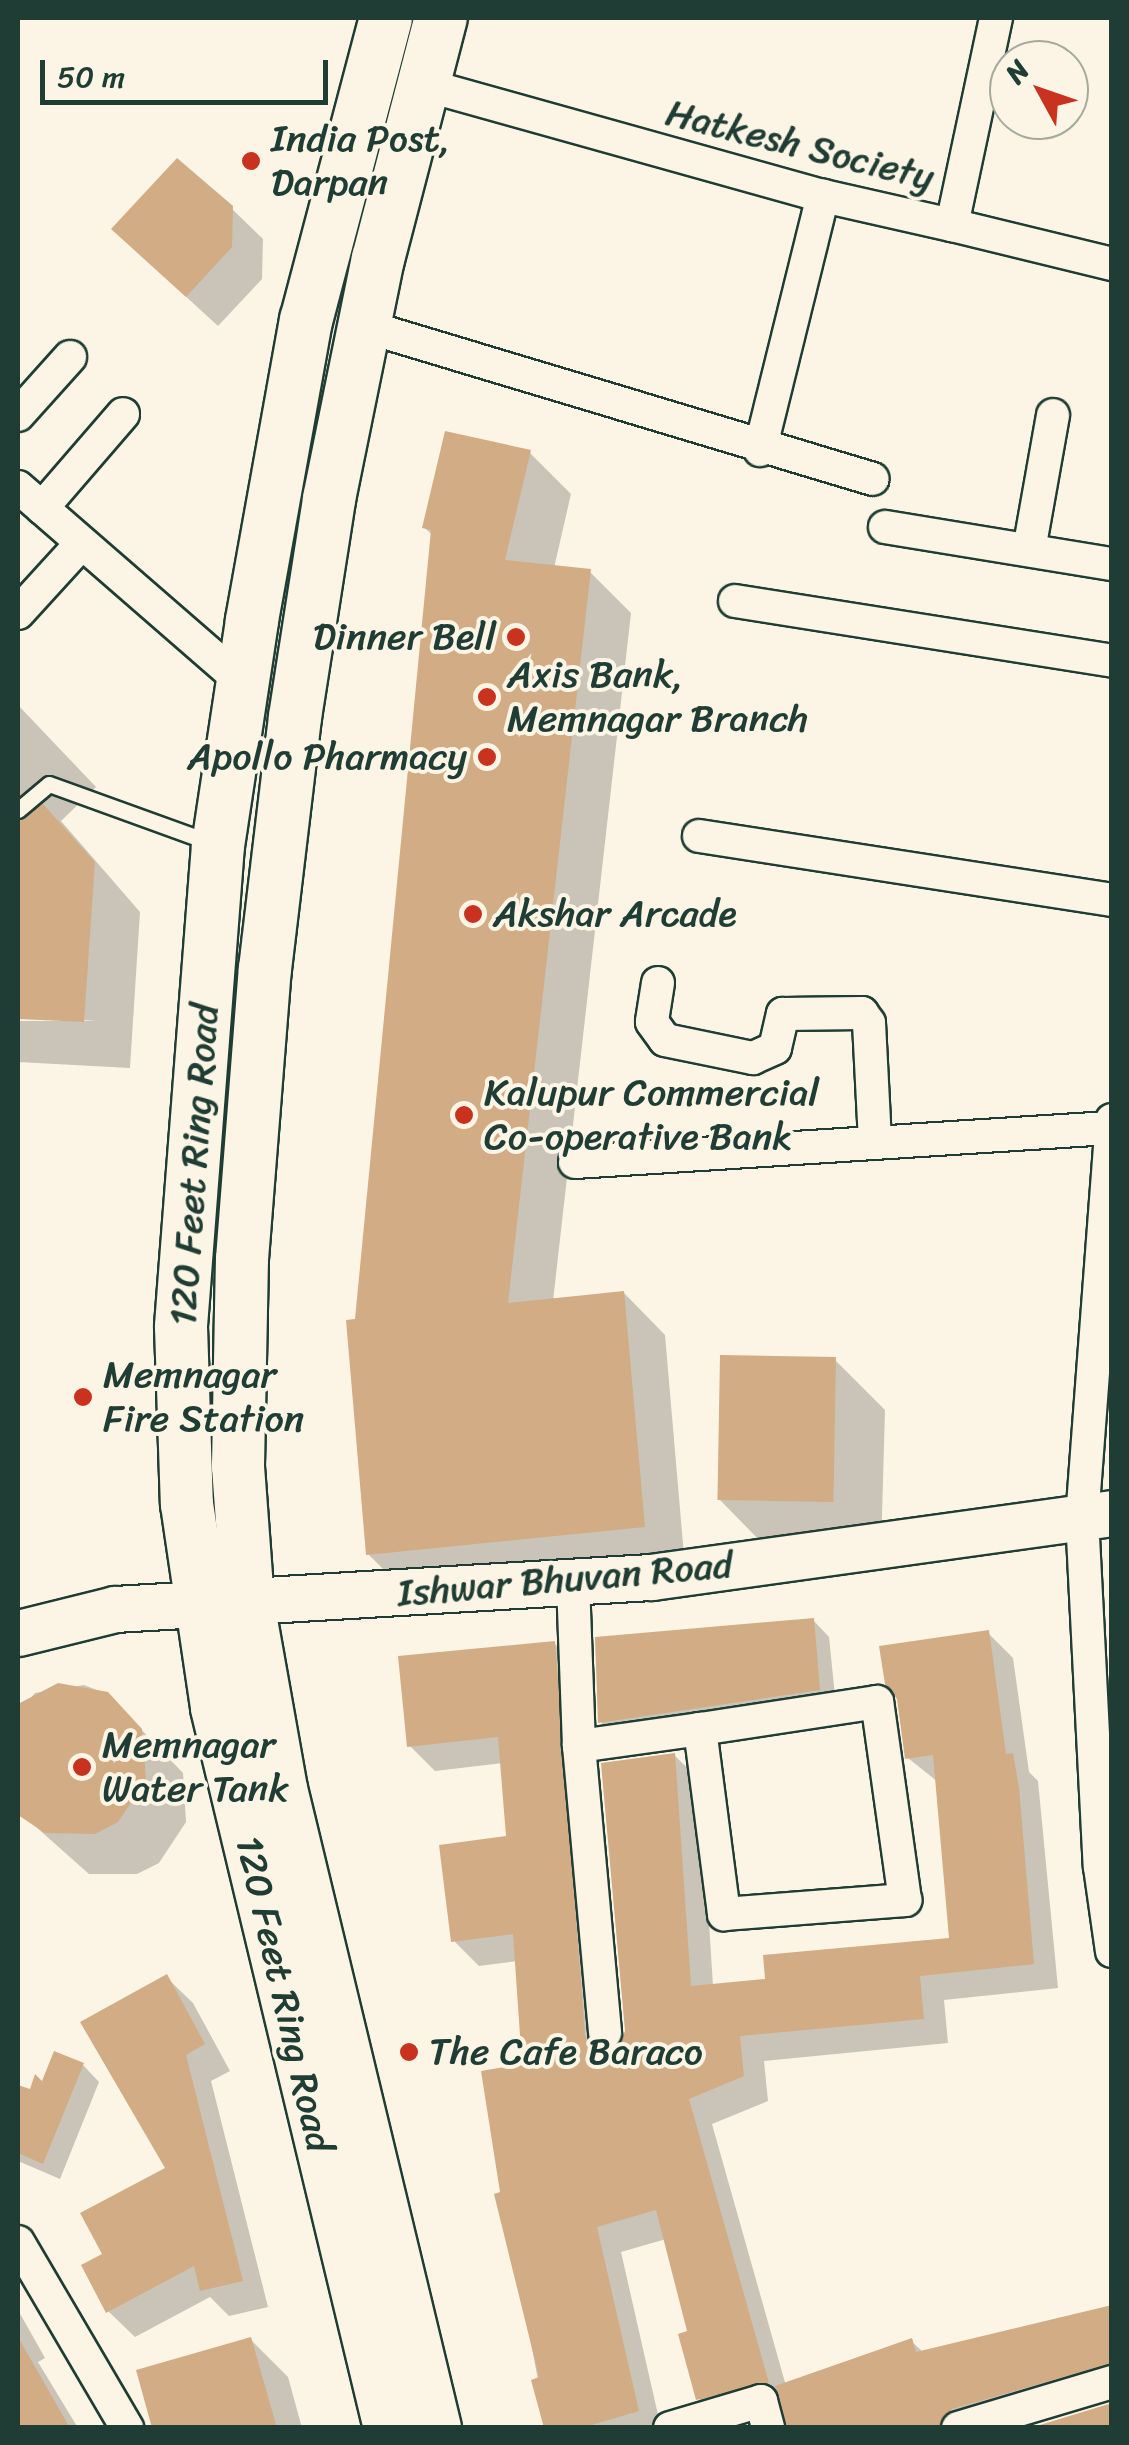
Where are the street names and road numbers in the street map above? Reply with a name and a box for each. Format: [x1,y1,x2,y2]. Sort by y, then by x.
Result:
street label: Hatkesh Society [661,90,939,200]
street label: 120 Feet Ring Road [160,1002,228,1328]
street label: Ishwar Bhuvan Road [396,1542,734,1616]
street label: 120 Feet Ring Road [225,1832,343,2156]

